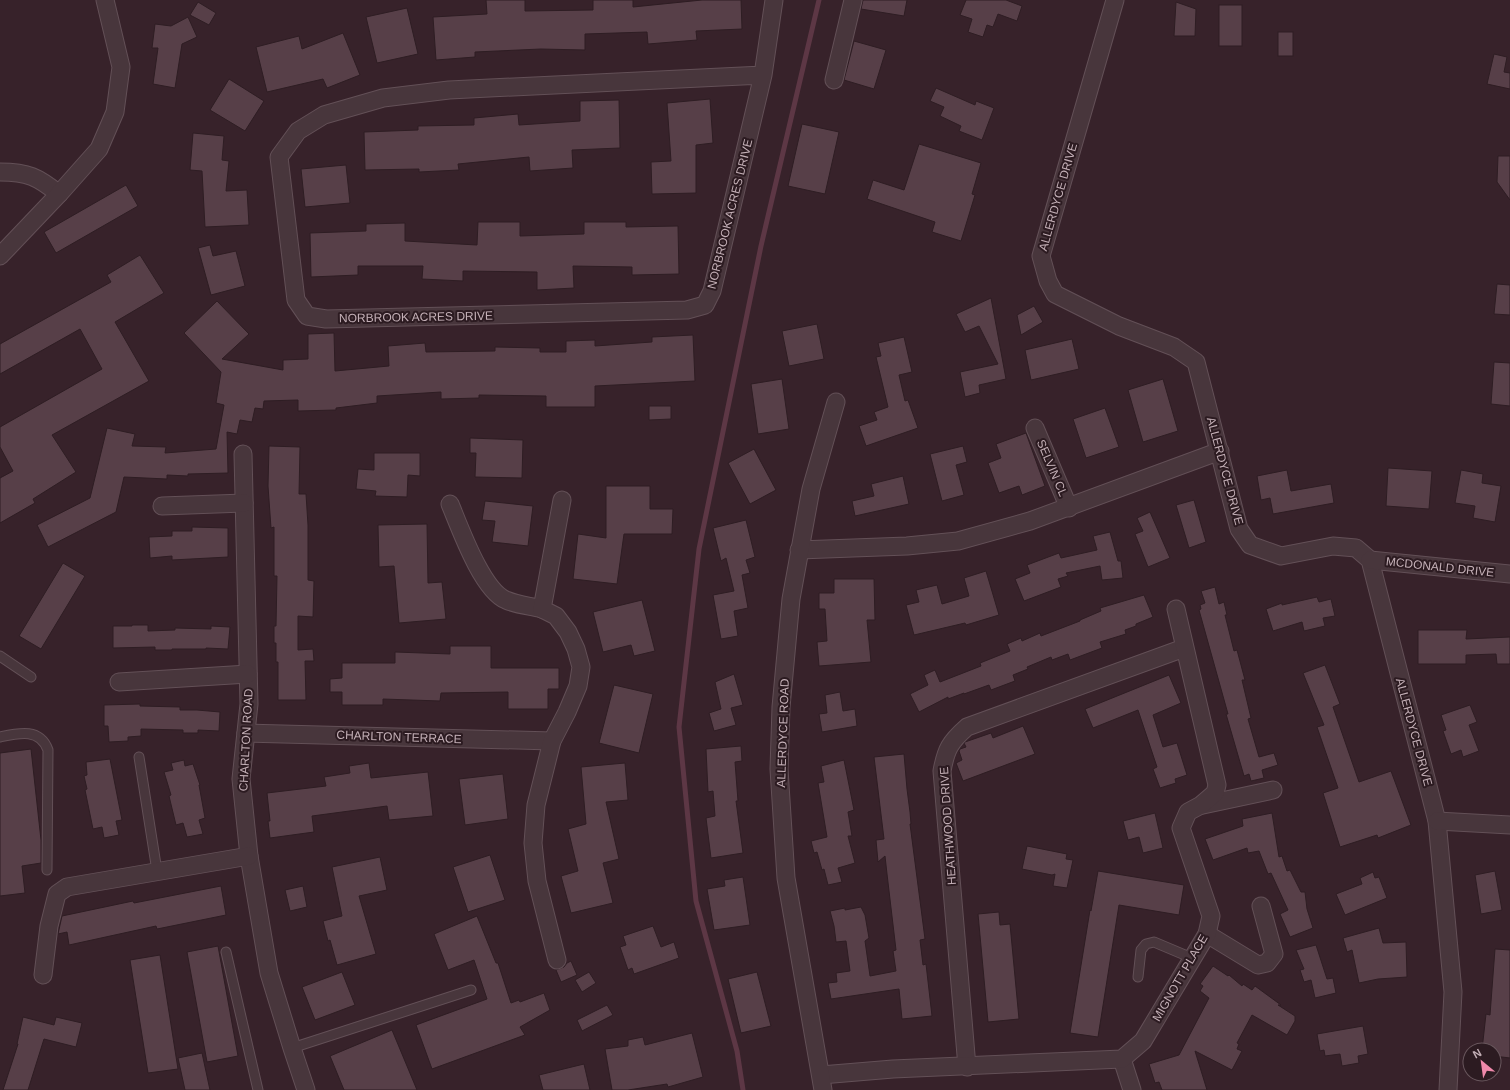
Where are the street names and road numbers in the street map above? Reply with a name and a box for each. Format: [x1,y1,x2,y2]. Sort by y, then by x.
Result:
street label: NORBROOK ACRES DRIVE [705,138,755,290]
street label: ALLERDYCE DRIVE [1036,142,1080,252]
street label: NORBROOK ACRES DRIVE [339,309,493,325]
street label: ALLERDYCE DRIVE [1204,415,1246,527]
street label: SELVIN CL [1034,437,1070,499]
street label: MCDONALD DRIVE [1385,554,1495,580]
street label: ALLERDYCE DRIVE [1393,676,1435,788]
street label: ALLERDYCE ROAD [774,678,792,788]
street label: CHARLTON ROAD [236,688,256,792]
street label: CHARLTON TERRACE [336,728,462,746]
street label: HEATHWOOD DRIVE [937,766,959,886]
street label: MIGNOTT PLACE [1149,932,1211,1024]

